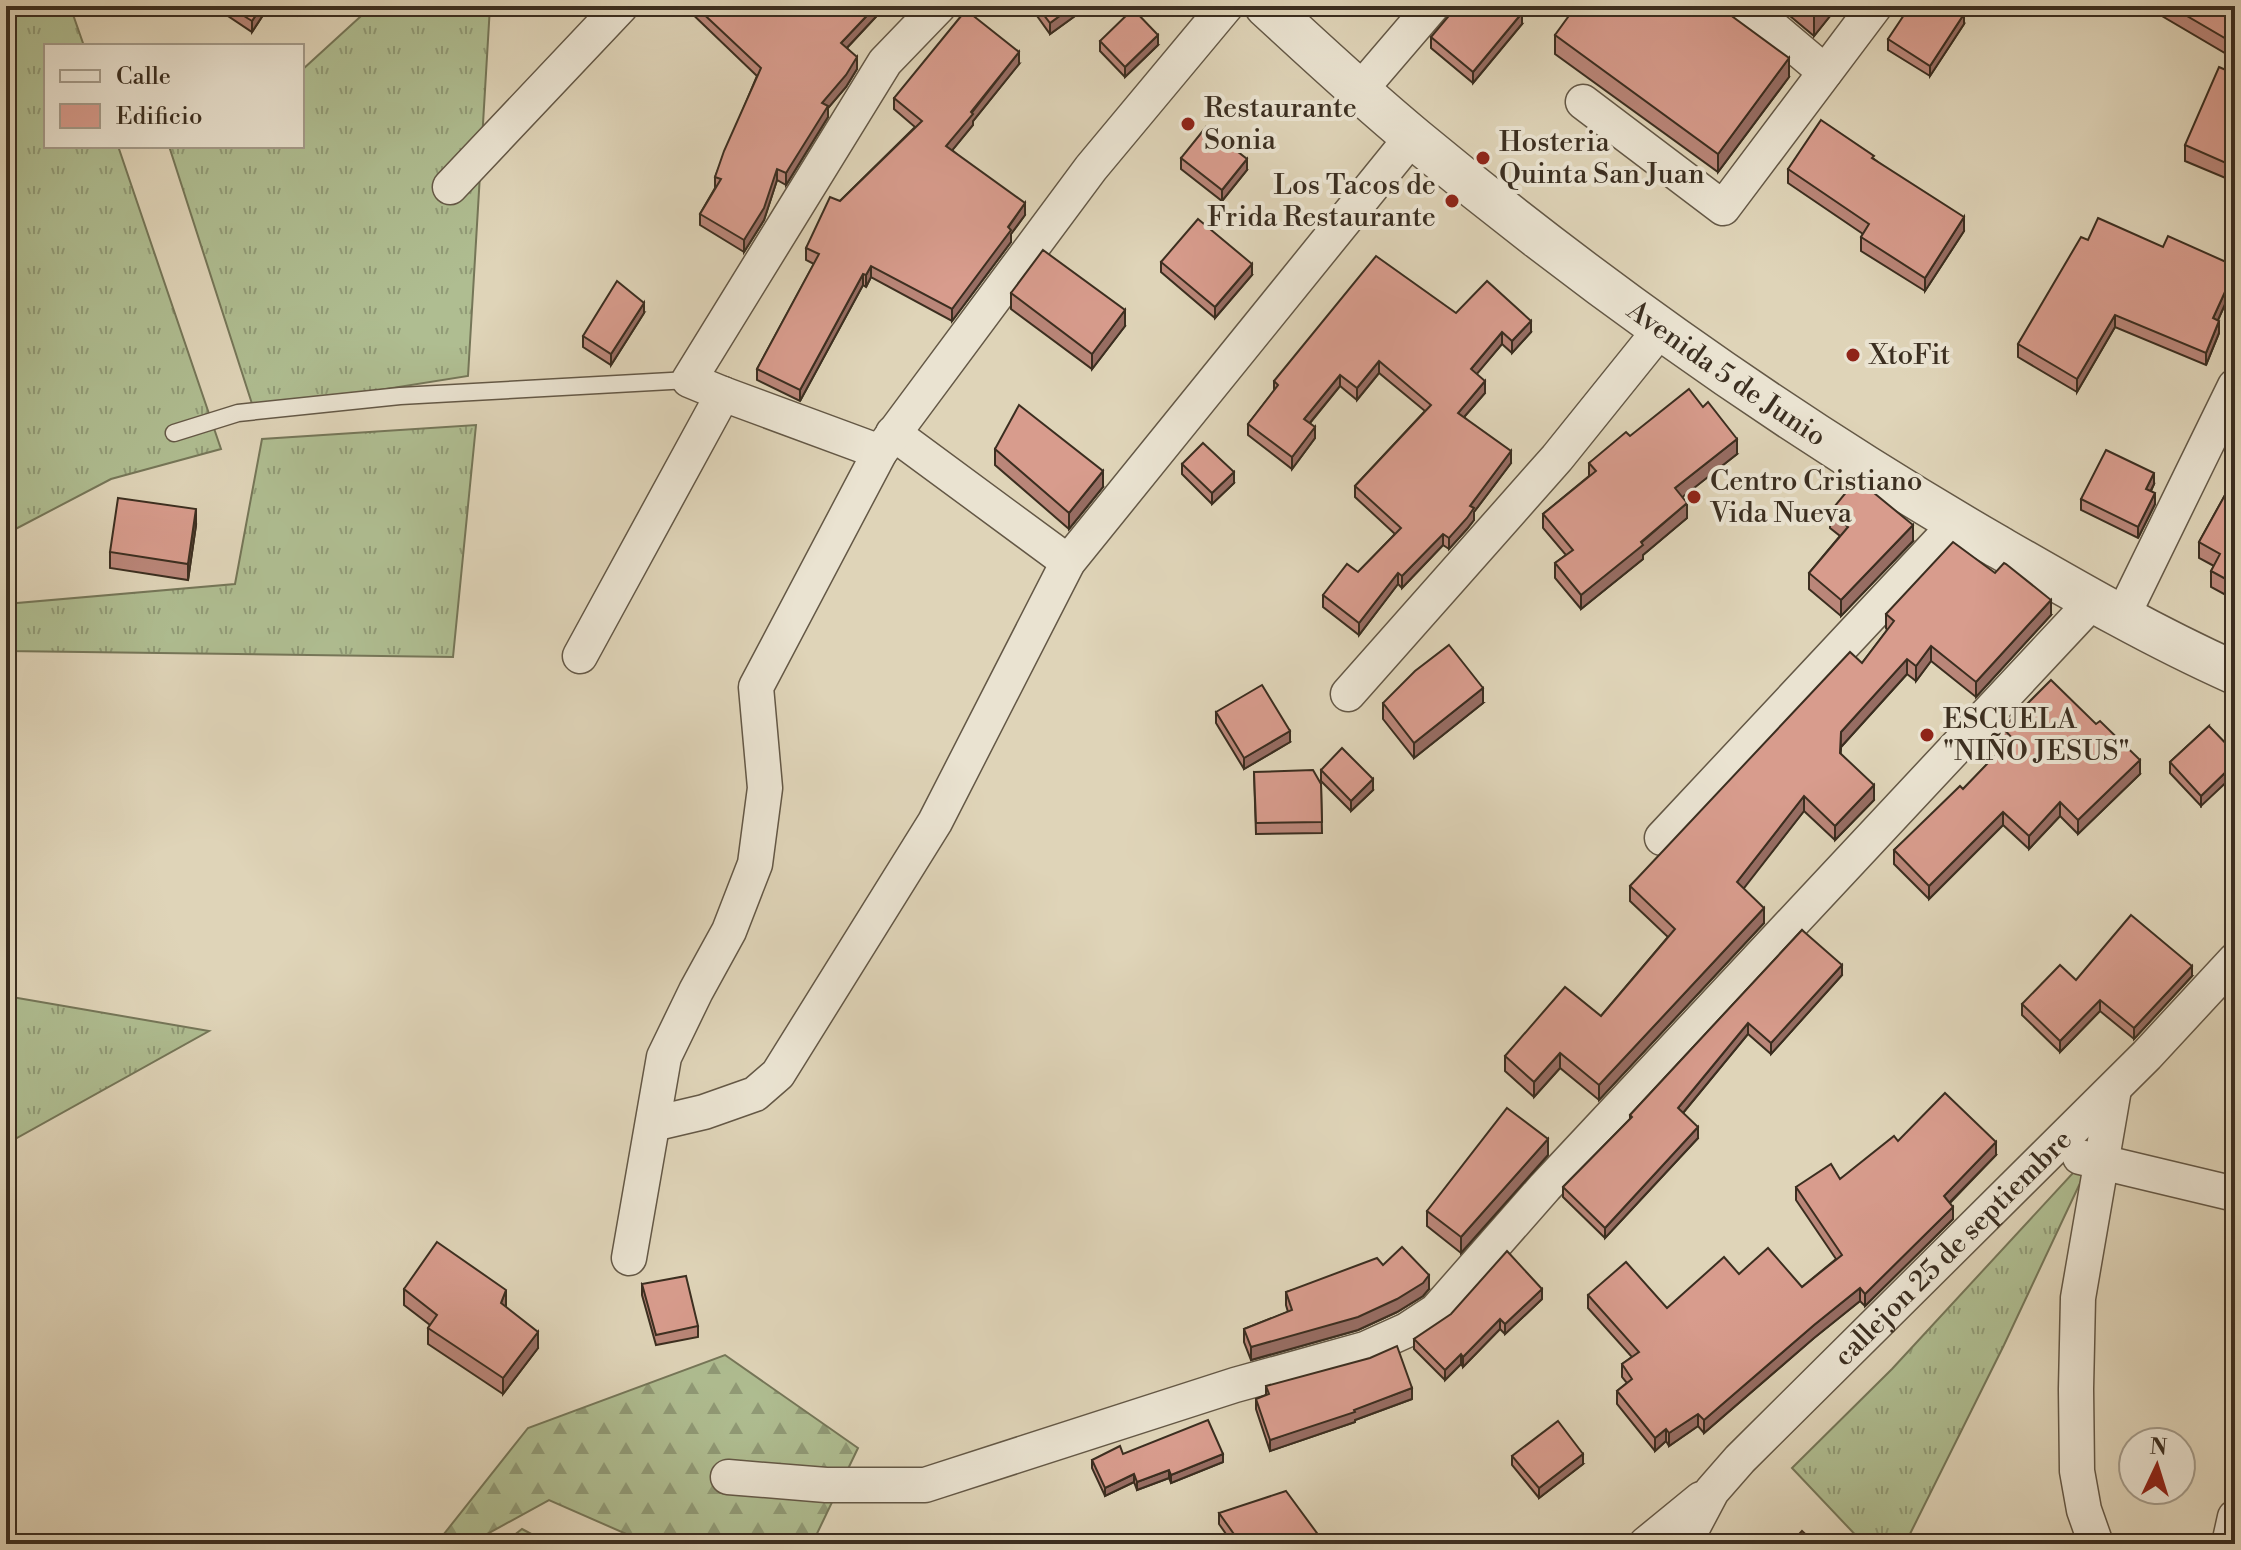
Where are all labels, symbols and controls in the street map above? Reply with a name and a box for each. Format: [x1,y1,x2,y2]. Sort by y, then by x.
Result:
legend [44,44,304,148]
text: Calle [116,62,171,92]
place label: Restaurante Sonia [1204,91,1357,158]
text: Edificio [116,102,202,132]
marker: Restaurante Sonia [1179,115,1197,133]
place label: Hosteria Quinta San Juan [1499,125,1705,192]
marker: Hosteria Quinta San Juan [1474,149,1492,167]
place label: Los Tacos de Frida Restaurante [1207,168,1436,235]
marker: Los Tacos de Frida Restaurante [1443,192,1461,210]
street label: Avenida 5 de Junio [1619,292,1833,454]
place label: XtoFit [1868,338,1950,373]
marker: XtoFit [1844,346,1862,364]
place label: Centro Cristiano Vida Nueva [1709,464,1923,531]
marker: Centro Cristiano Vida Nueva [1685,488,1703,506]
place label: ESCUELA "NIÑO JESUS" [1943,702,2130,769]
marker: ESCUELA "NIÑO JESUS" [1918,726,1936,744]
street label: callejon 25 de septiembre [1826,1122,2079,1374]
north arrow [2117,1426,2197,1506]
text: N [2149,1433,2169,1462]

